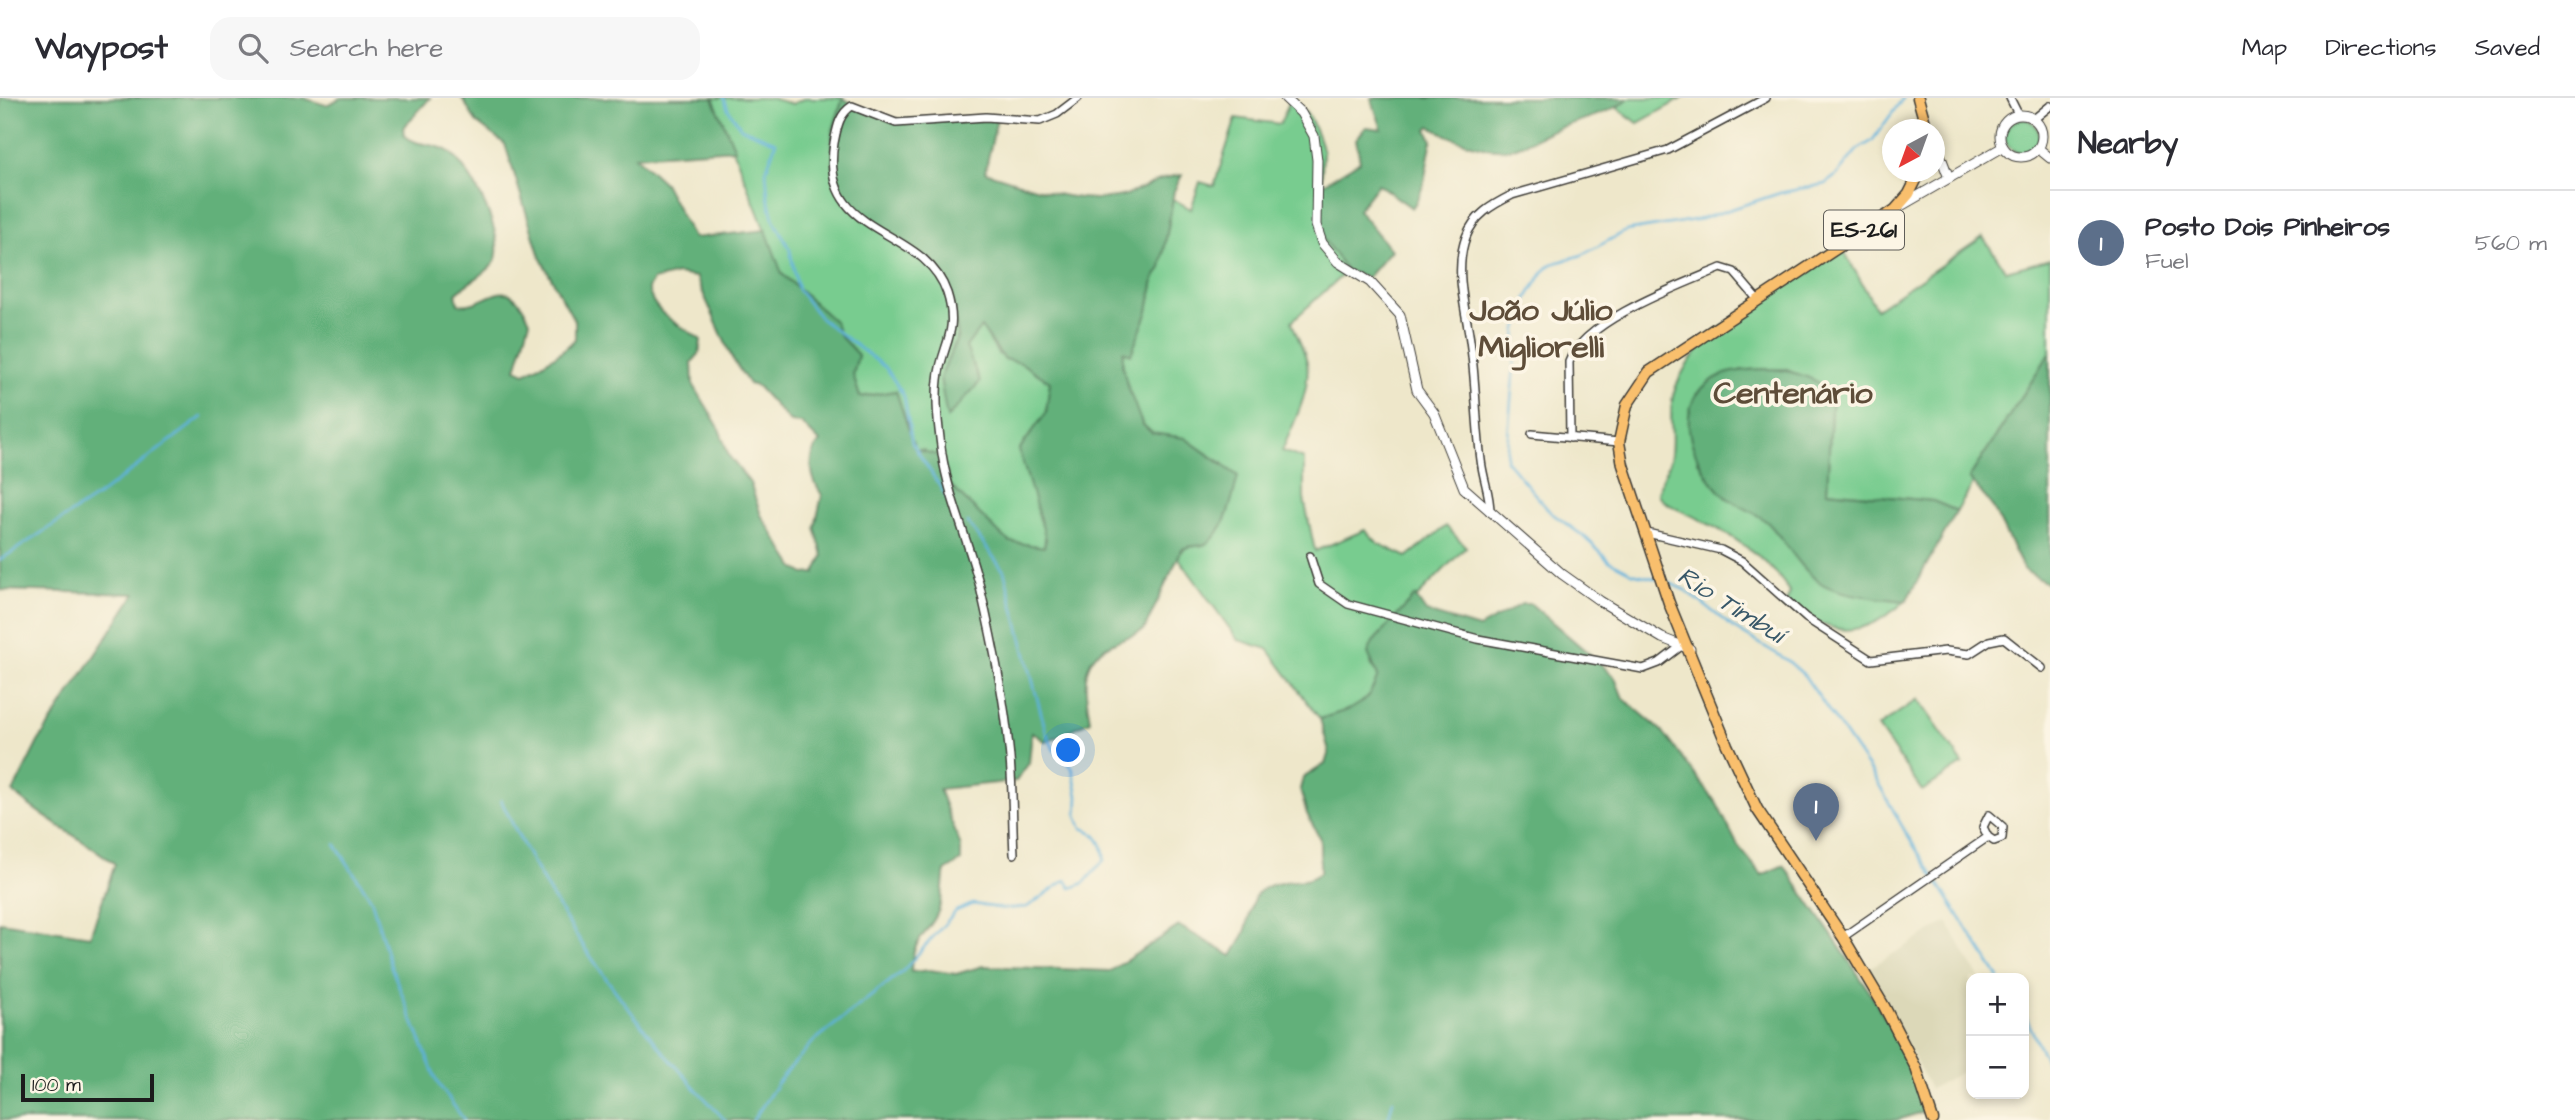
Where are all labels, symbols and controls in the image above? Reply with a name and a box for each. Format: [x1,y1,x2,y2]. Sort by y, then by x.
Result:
search box [210,17,700,80]
text: Waypost [35,25,168,71]
icon: search [234,29,272,67]
text: Search here [290,30,443,66]
text: Map [2242,31,2287,65]
text: Directions [2325,31,2437,65]
text: Saved [2475,31,2540,65]
north arrow [1882,119,1945,182]
text: Nearby [2078,123,2178,165]
text: Posto Dois Pinheiros [2145,209,2390,245]
road number: ES-261 [1824,211,1904,250]
text: 1 [2100,227,2102,259]
text: 560 m [2475,227,2547,259]
text: Fuel [2145,245,2189,277]
district label: João Júlio Migliorelli [1468,288,1614,371]
district label: Centenário [1714,371,1874,416]
water label: Rio Timbuí [1671,558,1795,654]
your location [1051,733,1085,767]
pin: 1 [1793,783,1839,841]
map controls [1966,973,2029,1099]
button: + [1966,973,2029,1036]
button: − [1966,1036,2029,1099]
scale bar [21,1071,154,1103]
text: 100 m [32,1072,81,1099]

